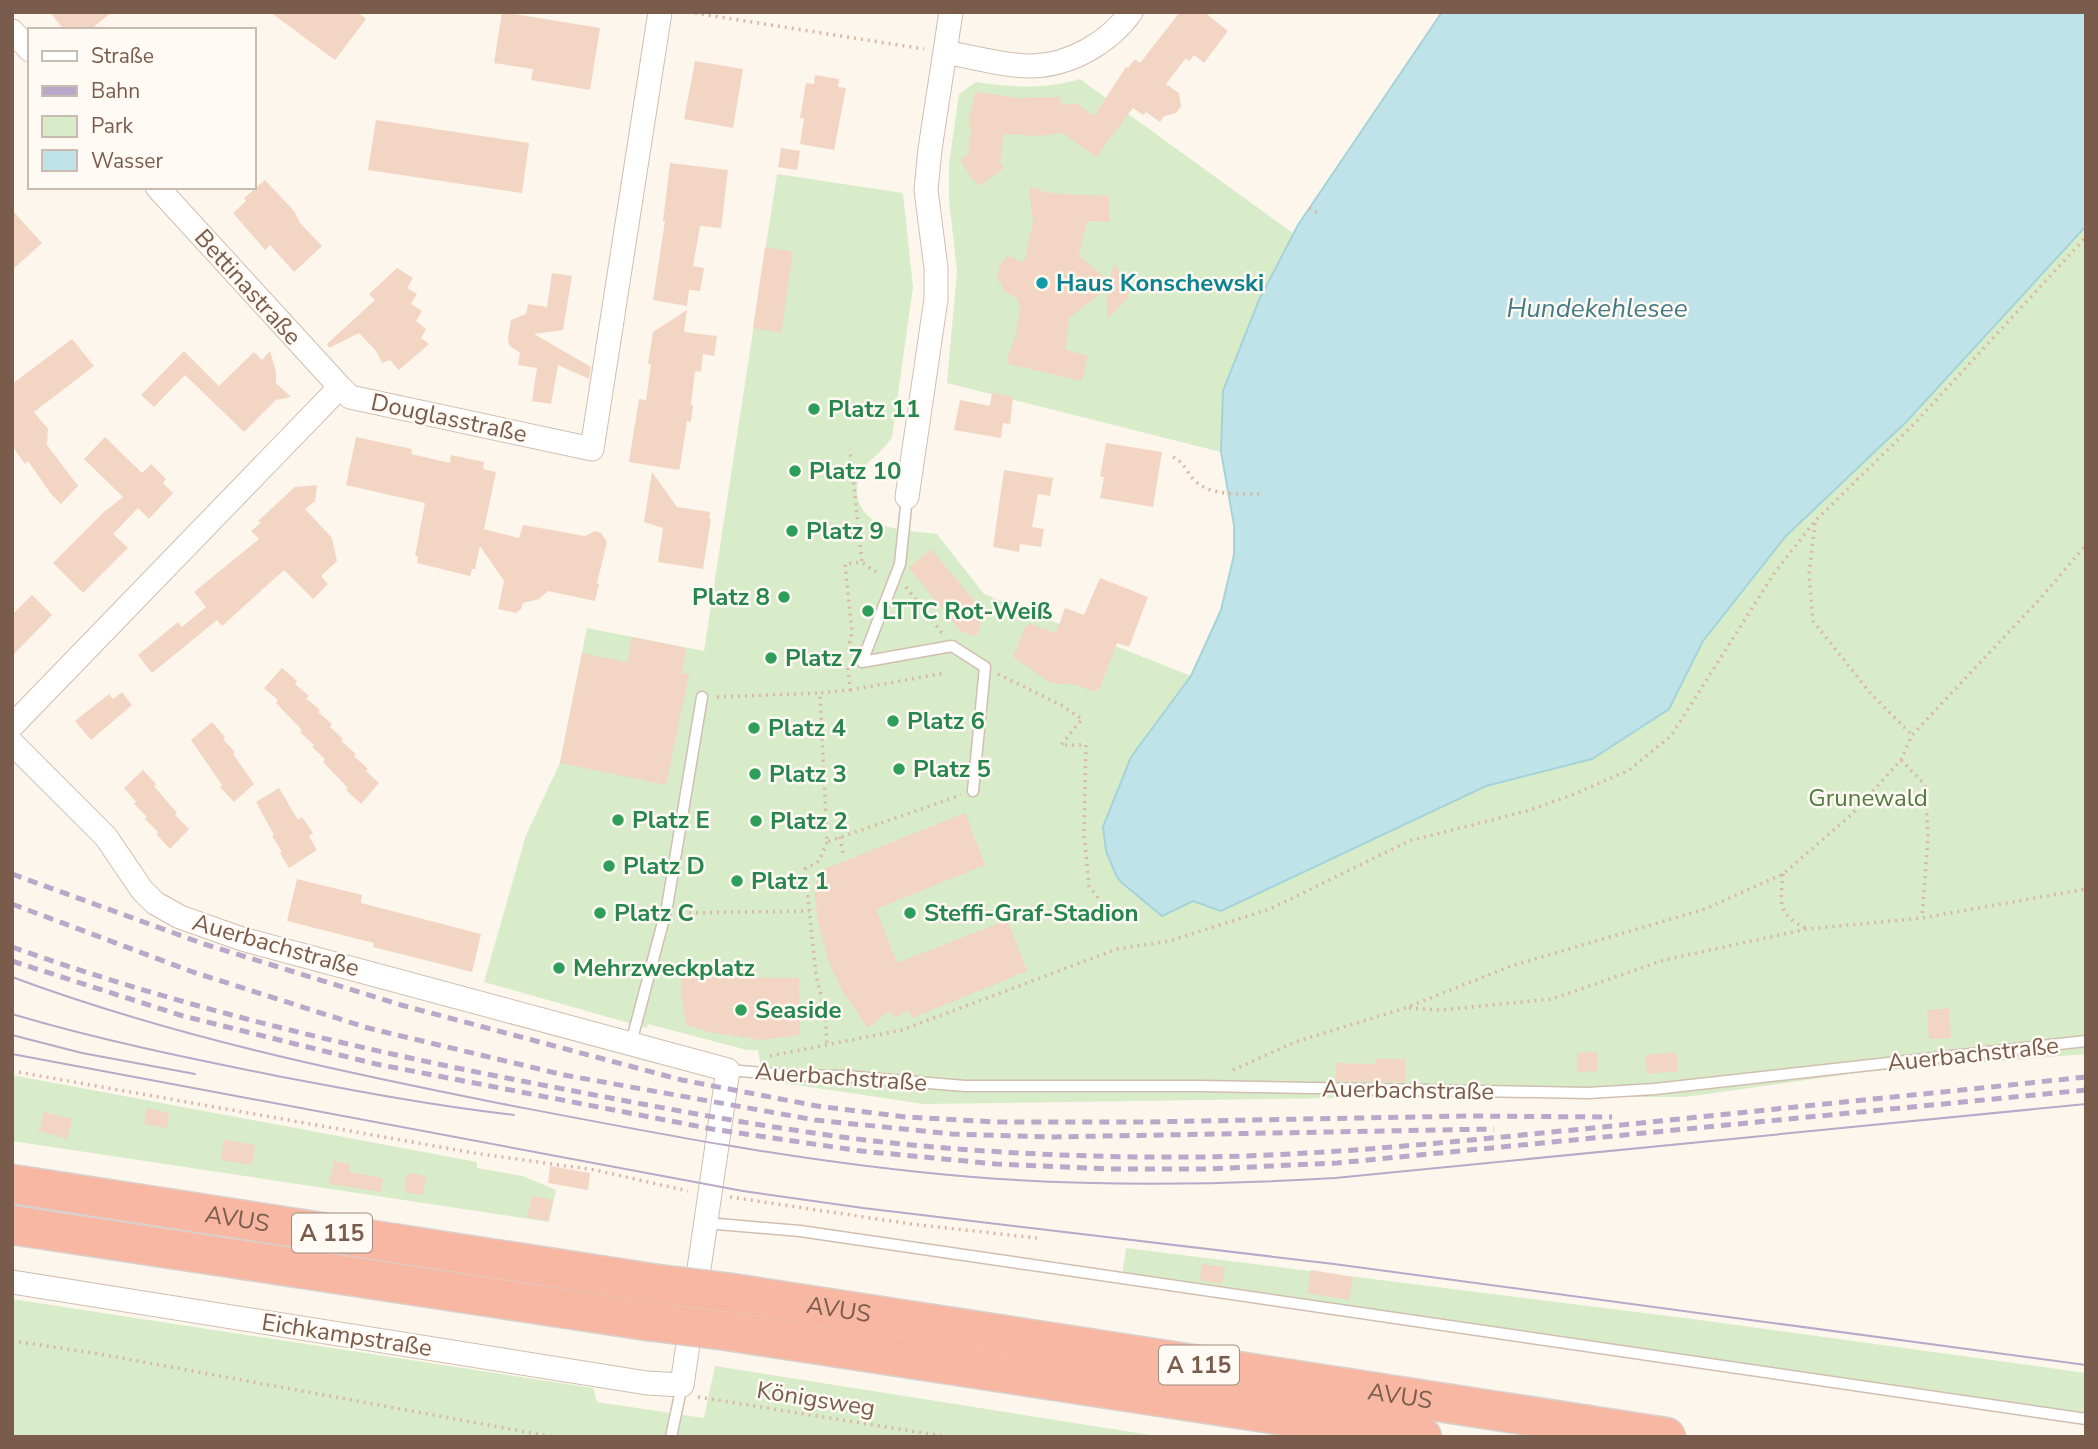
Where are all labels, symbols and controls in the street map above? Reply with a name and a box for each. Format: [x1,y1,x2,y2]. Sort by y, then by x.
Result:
legend [28,28,256,189]
text: Straße [91,42,154,70]
text: Bahn [91,77,140,105]
text: Park [91,112,133,140]
text: Wasser [91,147,163,175]
street label: Bettinastraße [187,222,309,352]
place label: Haus Konschewski [1056,267,1264,299]
marker: Haus Konschewski [1034,275,1050,291]
water label: Hundekehlesee [1507,291,1688,326]
street label: Douglasstraße [368,386,530,450]
place label: Platz 11 [828,393,920,425]
marker: Platz 11 [806,401,822,417]
place label: Platz 10 [809,455,901,487]
marker: Platz 10 [787,463,803,479]
place label: Platz 9 [806,515,884,547]
marker: Platz 9 [784,523,800,539]
place label: Platz 8 [692,581,770,613]
marker: Platz 8 [776,589,792,605]
place label: LTTC Rot-Weiß [882,595,1053,627]
marker: LTTC Rot-Weiß [860,603,876,619]
place label: Platz 7 [785,642,863,674]
marker: Platz 7 [763,650,779,666]
place label: Platz 6 [907,705,985,737]
place label: Platz 4 [768,712,846,744]
marker: Platz 6 [885,713,901,729]
marker: Platz 4 [746,720,762,736]
place label: Platz 5 [913,753,991,785]
place label: Platz 3 [769,758,847,790]
marker: Platz 5 [891,761,907,777]
marker: Platz 3 [747,766,763,782]
park label: Grunewald [1808,782,1928,814]
place label: Platz E [632,804,710,836]
place label: Platz 2 [770,805,848,837]
marker: Platz E [610,812,626,828]
marker: Platz 2 [748,813,764,829]
place label: Platz D [623,850,705,882]
marker: Platz D [601,858,617,874]
place label: Platz 1 [751,865,829,897]
marker: Platz 1 [729,873,745,889]
place label: Platz C [614,897,694,929]
place label: Steffi-Graf-Stadion [924,897,1139,929]
marker: Platz C [592,905,608,921]
marker: Steffi-Graf-Stadion [902,905,918,921]
street label: Auerbachstraße [189,906,363,984]
place label: Mehrzweckplatz [573,952,755,984]
marker: Mehrzweckplatz [551,960,567,976]
place label: Seaside [755,994,842,1026]
marker: Seaside [733,1002,749,1018]
street label: Auerbachstraße [1886,1029,2060,1079]
street label: Auerbachstraße [754,1055,928,1099]
street label: Auerbachstraße [1322,1072,1494,1108]
street label: AVUS [203,1198,272,1240]
road number: A 115 [292,1214,372,1252]
street label: AVUS [804,1289,873,1330]
street label: Eichkampstraße [260,1306,434,1364]
road number: A 115 [1159,1346,1239,1384]
street label: Königsweg [754,1374,878,1424]
street label: AVUS [1366,1375,1435,1417]

